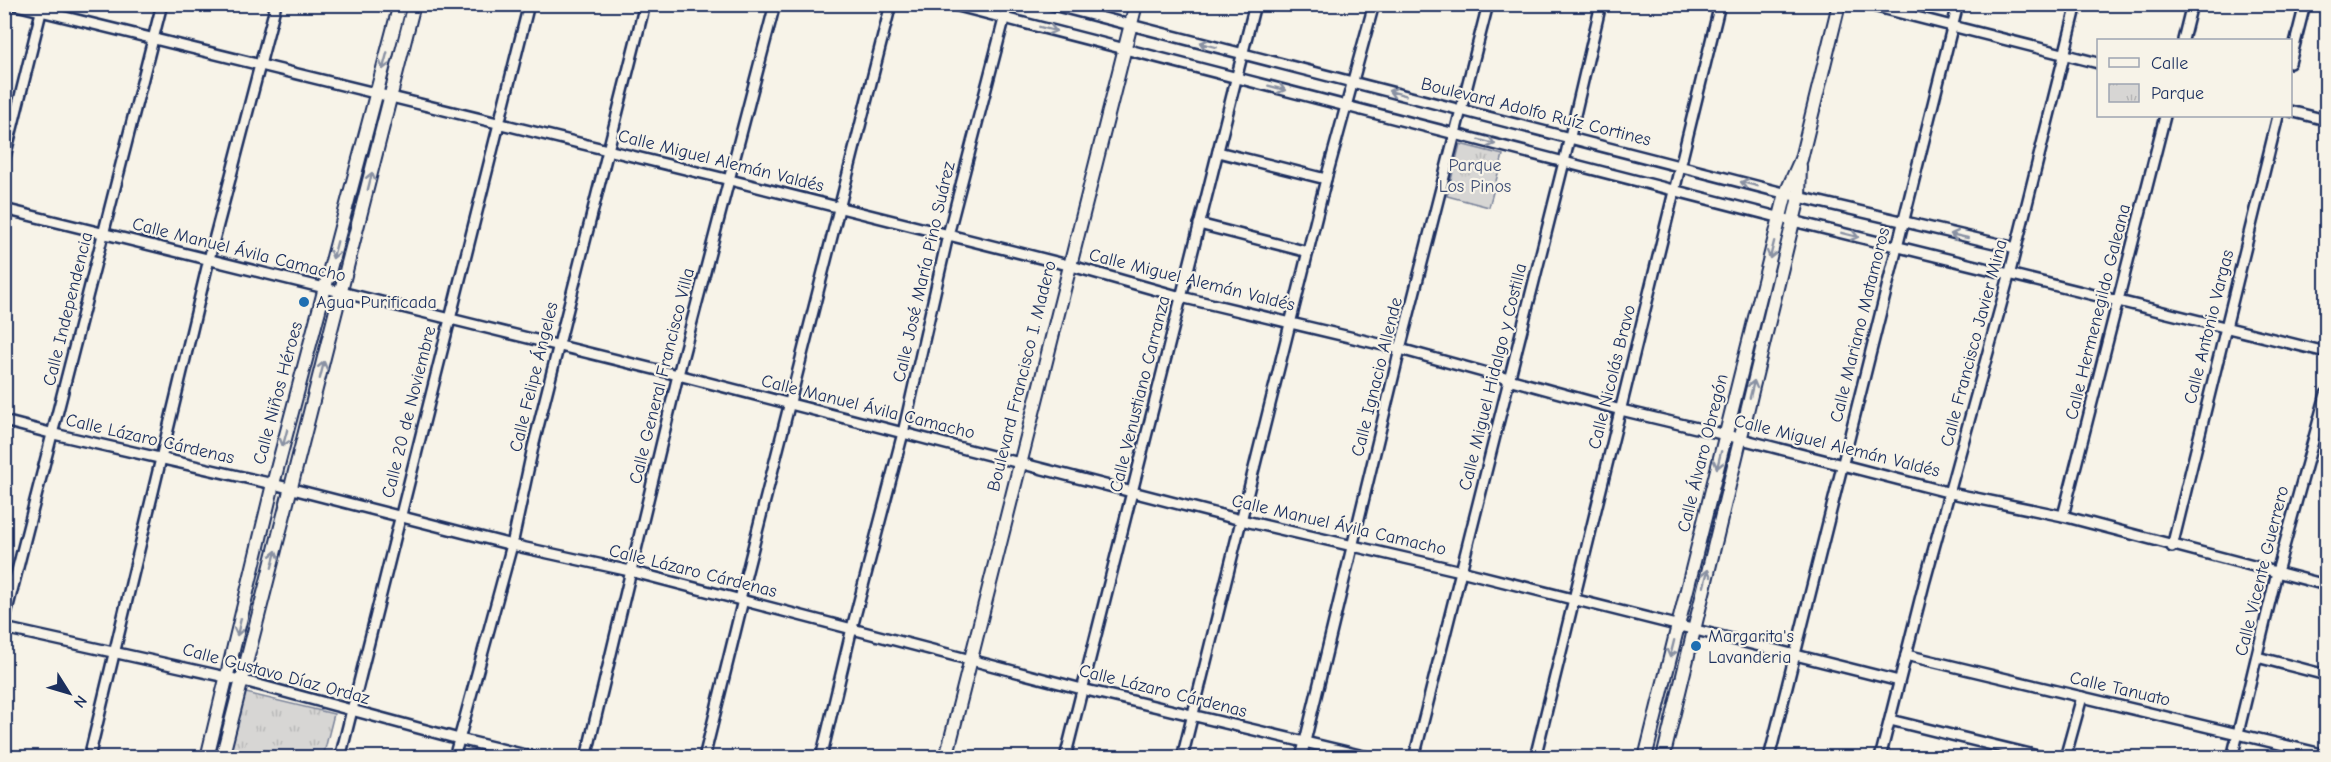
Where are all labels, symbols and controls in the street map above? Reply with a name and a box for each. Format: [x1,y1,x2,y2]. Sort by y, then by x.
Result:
one-way arrow [1038,24,1057,36]
one-way arrow [1199,39,1218,50]
legend [2097,39,2292,117]
one-way arrow [379,51,391,70]
text: Calle [2151,53,2188,74]
street label: Boulevard Adolfo Ruíz Cortines [1419,73,1653,151]
one-way arrow [1267,83,1286,94]
text: Parque [2151,83,2204,104]
one-way arrow [1388,87,1407,99]
street label: Calle Miguel Alemán Valdés [616,125,826,197]
one-way arrow [1477,136,1496,148]
park label: Parque Los Pinos [1439,155,1511,197]
street label: Calle José María Pino Suárez [888,159,960,384]
one-way arrow [365,171,376,190]
one-way arrow [1740,177,1759,189]
street label: Calle Hermenegildo Galeana [2061,202,2135,422]
street label: Calle Manuel Ávila Camacho [130,212,348,287]
street label: Calle Mariano Matamoros [1826,225,1894,425]
one-way arrow [1949,229,1968,241]
street label: Calle Independencia [39,230,97,388]
one-way arrow [1840,230,1859,242]
street label: Calle Francisco Javier Mina [1936,237,2012,449]
one-way arrow [329,240,340,259]
one-way arrow [1765,240,1777,259]
street label: Calle Miguel Alemán Valdés [1087,244,1297,316]
street label: Calle Antonio Vargas [2180,248,2238,406]
street label: Boulevard Francisco I. Madero [983,258,1061,494]
street label: Calle Miguel Hidalgo y Costilla [1455,261,1531,493]
street label: Calle General Francisco Villa [625,266,699,486]
place label: Agua Purificada [316,292,437,313]
street label: Calle Venustiano Carranza [1105,294,1175,494]
marker: Agua Purificada [297,295,311,309]
street label: Calle Ignacio Allende [1347,295,1407,459]
street label: Calle Felipe Ángeles [504,300,563,454]
street label: Calle Nicolás Bravo [1584,303,1640,451]
street label: Calle Niños Héroes [249,319,307,467]
street label: Calle 20 de Noviembre [377,324,441,500]
one-way arrow [316,360,328,379]
street label: Calle Manuel Ávila Camacho [759,369,977,444]
street label: Calle Álvaro Obregón [1672,371,1733,534]
one-way arrow [1747,380,1759,399]
street label: Calle Lázaro Cárdenas [64,409,236,469]
street label: Calle Miguel Alemán Valdés [1732,410,1942,482]
one-way arrow [279,428,290,447]
one-way arrow [1713,450,1725,469]
street label: Calle Vicente Guerrero [2231,484,2293,658]
street label: Calle Manuel Ávila Camacho [1230,489,1448,560]
street label: Calle Lázaro Cárdenas [607,540,779,602]
one-way arrow [269,549,281,568]
one-way arrow [1701,569,1713,588]
one-way arrow [232,618,244,637]
place label: Margarita's Lavanderia [1708,626,1794,668]
street label: Calle Gustavo Díaz Ordaz [180,639,372,709]
one-way arrow [1666,639,1678,658]
marker: Margarita's Lavanderia [1689,639,1703,653]
street label: Calle Lázaro Cárdenas [1077,660,1249,722]
north arrow [39,663,99,723]
street label: Calle Tanuato [2068,667,2172,711]
text: N [70,692,91,711]

